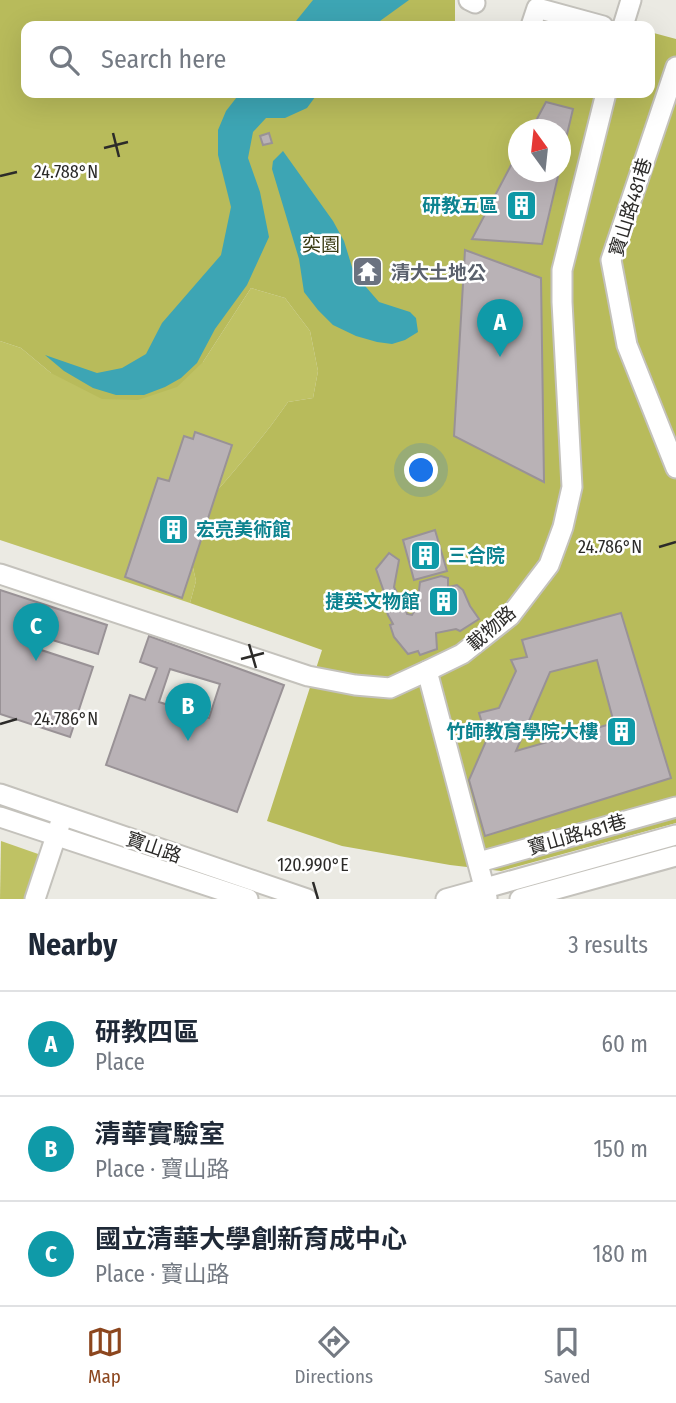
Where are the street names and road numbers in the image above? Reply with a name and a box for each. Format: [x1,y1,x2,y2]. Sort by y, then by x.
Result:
street label: 寶山路481巷 [605,155,656,259]
street label: 載物路 [462,601,520,656]
street label: 寶山路481巷 [525,809,629,860]
street label: 寶山路 [123,827,185,868]

